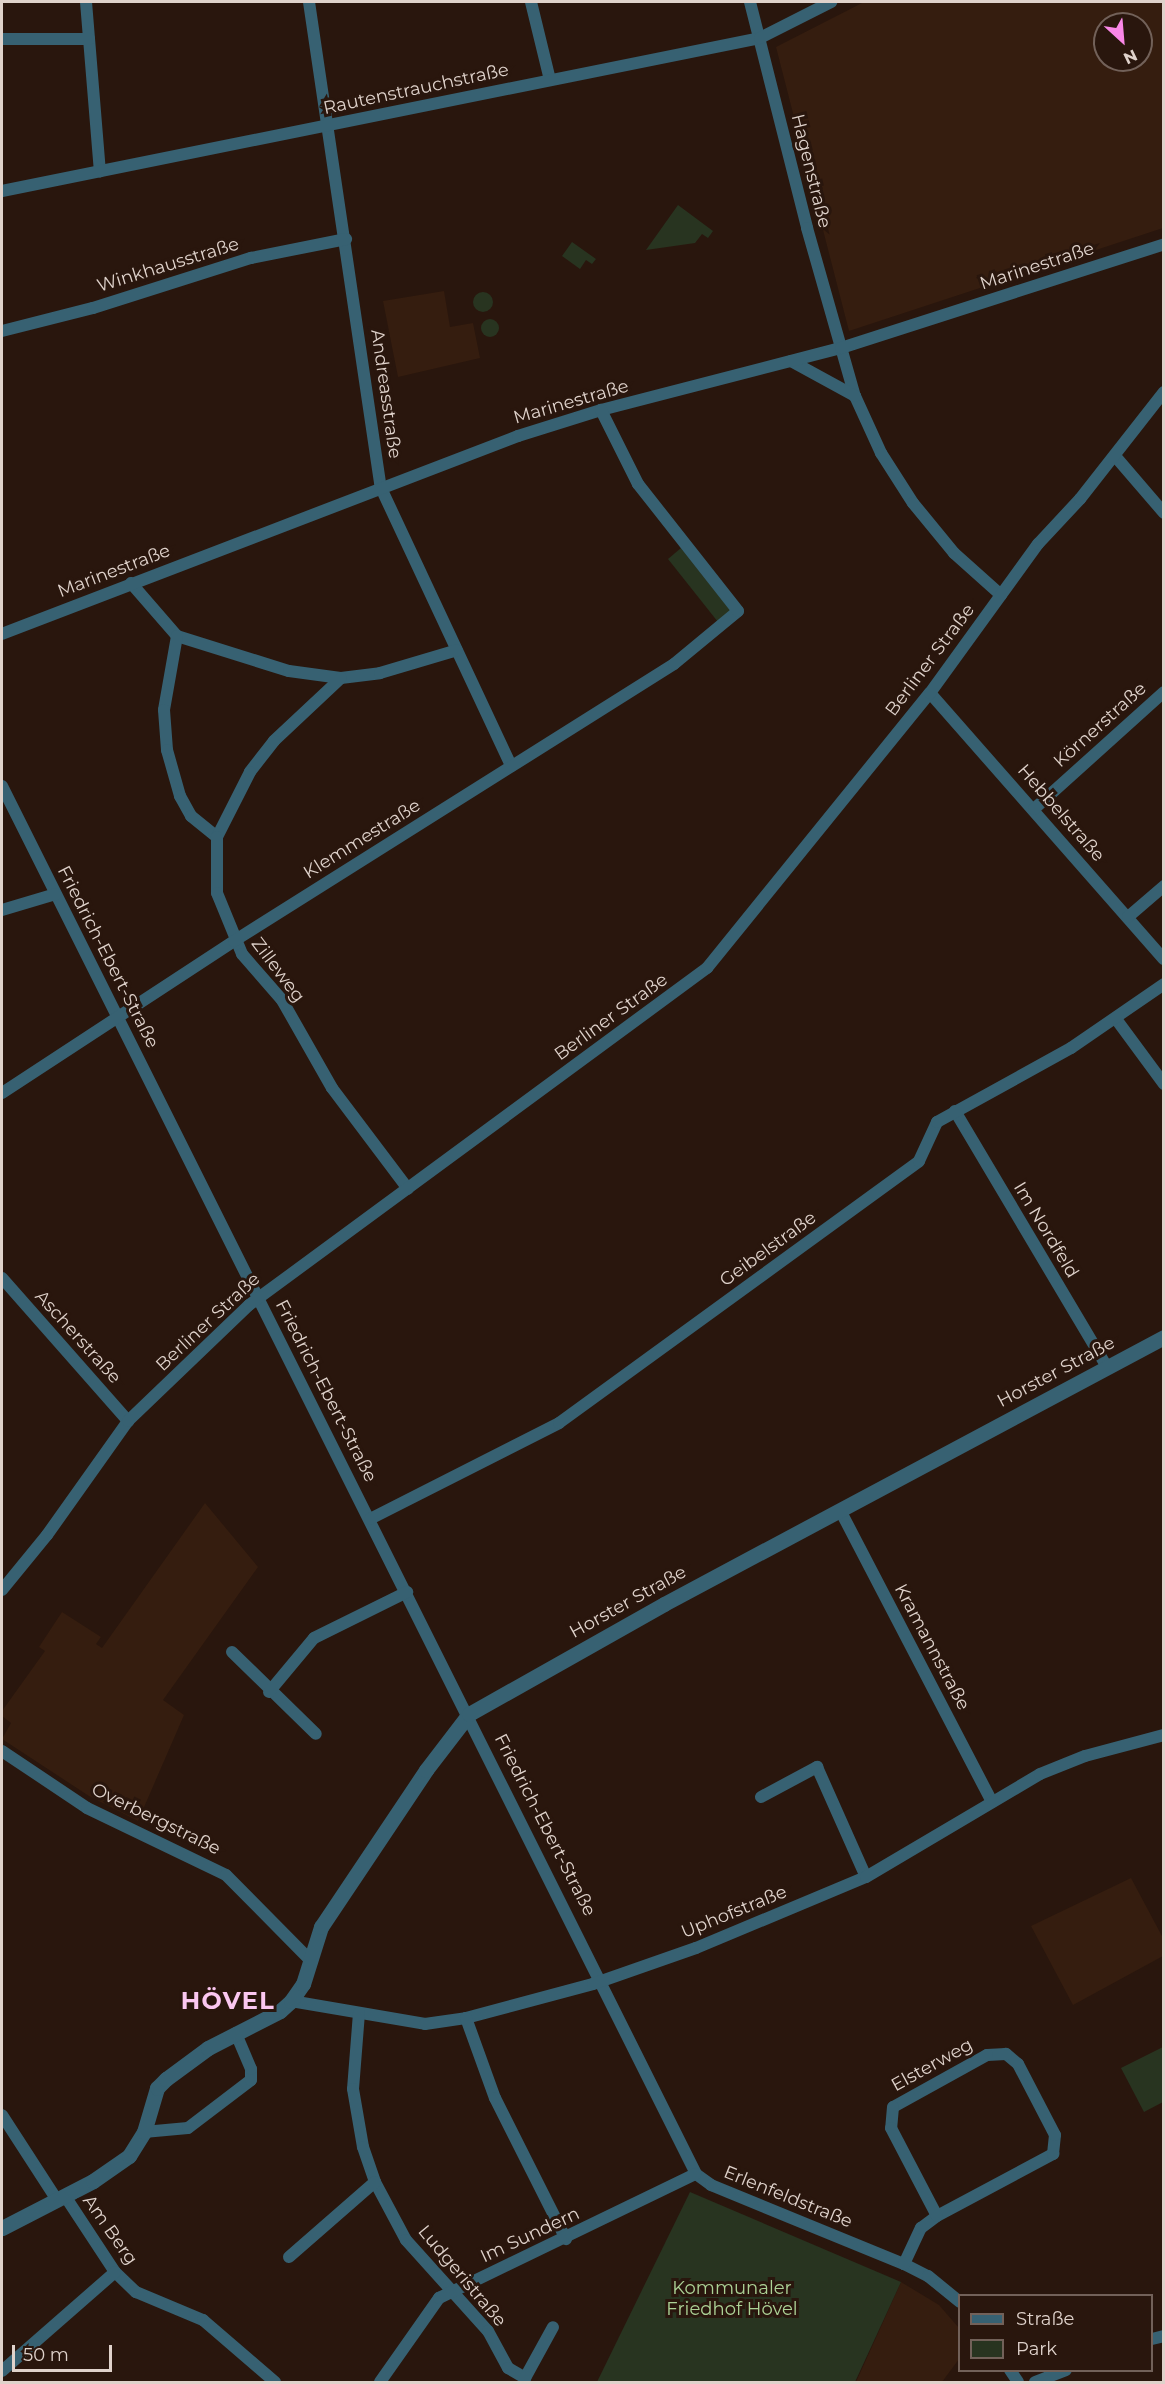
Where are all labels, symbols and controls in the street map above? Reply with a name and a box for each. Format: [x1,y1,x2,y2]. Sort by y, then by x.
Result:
north arrow [1093,12,1153,72]
text: N [1120,45,1140,68]
street label: Rautenstrauchstraße [321,59,511,119]
street label: Hagenstraße [786,112,836,230]
street label: Winkhausstraße [94,233,242,297]
street label: Marinestraße [977,237,1097,295]
street label: Andreasstraße [366,328,406,460]
street label: Marinestraße [511,375,631,429]
street label: Marinestraße [55,540,173,602]
street label: Berliner Straße [881,600,979,720]
street label: Körnerstraße [1049,678,1151,772]
street label: Hebbelstraße [1013,760,1109,866]
street label: Klemmestraße [300,794,424,884]
street label: Friedrich-Ebert-Straße [53,862,163,1052]
street label: Zilleweg [247,933,309,1007]
street label: Berliner Straße [550,969,672,1065]
street label: Im Nordfeld [1009,1178,1083,1282]
street label: Geibelstraße [716,1207,820,1291]
street label: Berliner Straße [151,1268,265,1376]
street label: Ascherstraße [31,1286,125,1388]
street label: Friedrich-Ebert-Straße [271,1296,381,1486]
street label: Horster Straße [994,1332,1118,1412]
street label: Horster Straße [566,1561,690,1643]
street label: Kramannstraße [890,1580,974,1714]
street label: Friedrich-Ebert-Straße [490,1730,600,1920]
street label: Overbergstraße [88,1778,224,1860]
street label: Uphofstraße [678,1881,790,1943]
district label: HÖVEL [181,1987,275,2015]
street label: Elsterweg [888,2034,976,2096]
street label: Erlenfeldstraße [720,2161,856,2233]
street label: Am Berg [78,2191,142,2269]
street label: Im Sundern [477,2203,583,2267]
street label: Ludgeristraße [413,2221,511,2331]
park label: Kommunaler Friedhof Hövel [666,2278,798,2320]
legend [958,2294,1153,2372]
text: Straße [1016,2308,1074,2330]
scale bar [15,2333,116,2371]
text: Park [1016,2338,1057,2360]
text: 50 m [23,2344,69,2366]

